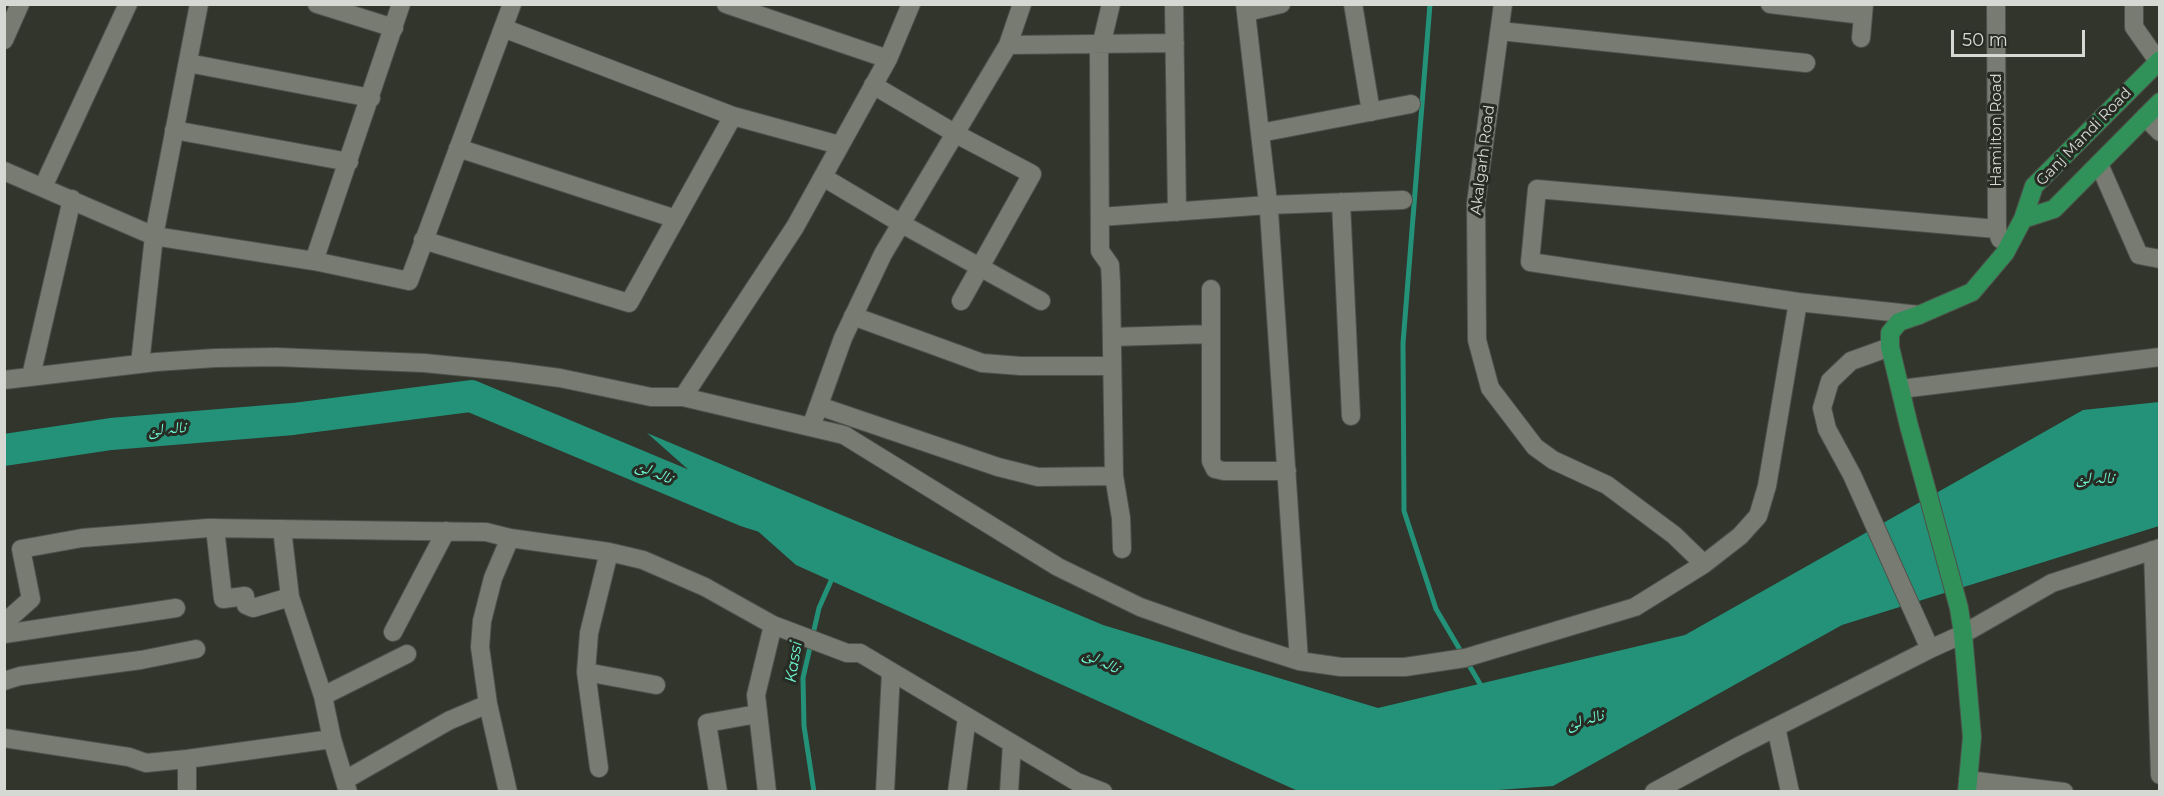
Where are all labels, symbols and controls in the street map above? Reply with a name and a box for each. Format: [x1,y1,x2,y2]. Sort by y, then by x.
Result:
scale bar [1954,18,2088,56]
text: 50 m [1962,29,2008,51]
street label: Hamilton Road [1988,73,2006,187]
street label: Ganj Mandi Road [2033,84,2135,190]
street label: Akalgarh Road [1467,104,1499,216]
water label: نالہ لئ [147,418,187,440]
water label: نالہ لئ [633,456,675,488]
water label: نالہ لئ [2076,468,2114,488]
water label: Kassi [781,640,807,684]
water label: نالہ لئ [1080,644,1122,678]
water label: نالہ لئ [1564,706,1606,734]

